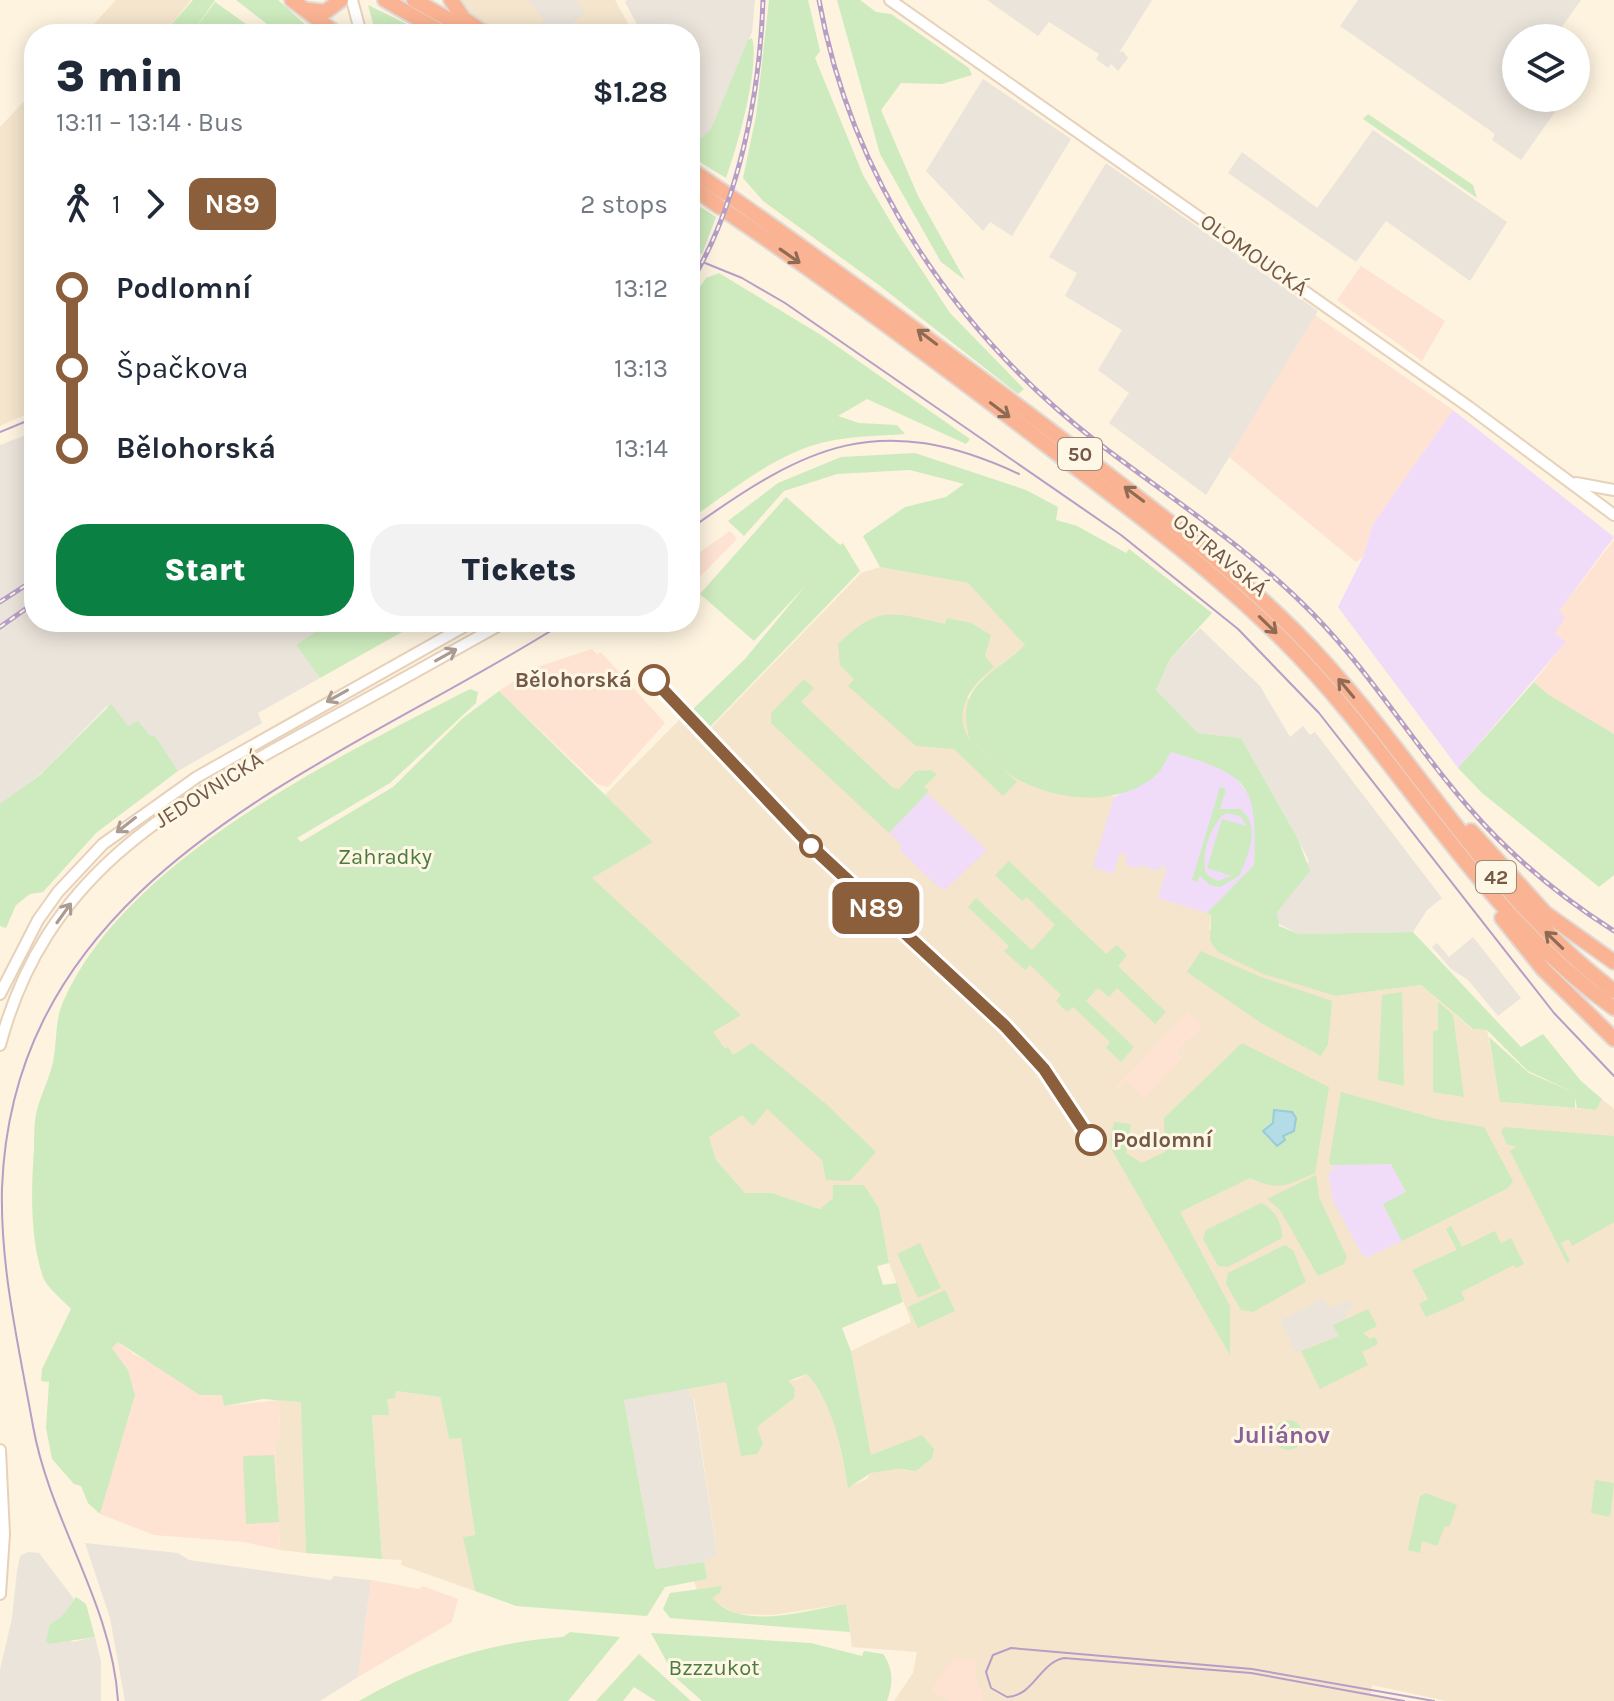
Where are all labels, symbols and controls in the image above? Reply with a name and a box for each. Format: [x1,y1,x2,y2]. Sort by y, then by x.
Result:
map controls [1502,24,1590,112]
button: layers [1502,24,1590,112]
text: 3 min [56,51,183,102]
text: $1.28 [593,74,668,110]
text: 13:11 – 13:14 · Bus [56,107,243,138]
icon: walk [56,182,100,226]
icon: forward [133,182,177,226]
text: N89 [205,187,260,220]
text: 1 [112,189,121,220]
text: 2 stops [580,189,668,220]
street label: OLOMOUCKÁ [1195,208,1314,302]
one-way arrow [779,248,801,264]
text: Podlomní [116,270,252,306]
text: 13:12 [614,273,668,304]
one-way arrow [916,329,938,346]
text: Špačkova [116,350,249,386]
text: 13:13 [614,353,668,384]
one-way arrow [989,401,1010,418]
text: Bělohorská [116,430,276,466]
text: 13:14 [615,433,668,464]
road number: 50 [1058,438,1102,470]
one-way arrow [1124,486,1145,503]
street label: OSTRAVSKÁ [1167,507,1274,602]
button: Start [56,524,354,616]
button: Tickets [370,524,668,616]
one-way arrow [1258,616,1278,635]
one-way arrow [434,646,458,662]
marker: Bělohorská [639,665,669,695]
place label: Bělohorská [515,667,632,693]
one-way arrow [1337,678,1355,699]
one-way arrow [326,688,349,704]
street label: JEDOVNICKÁ [149,745,268,834]
one-way arrow [116,817,137,834]
unlabelled marker [800,835,822,857]
park label: Zahradky [338,844,432,870]
road number: 42 [1476,861,1516,893]
line badge: N89 [830,882,922,934]
text: N89 [848,891,904,924]
one-way arrow [55,903,72,924]
one-way arrow [1544,931,1564,950]
marker: Podlomní [1076,1125,1106,1155]
place label: Podlomní [1113,1127,1213,1153]
district label: Juliánov [1234,1421,1330,1449]
park label: Bzzzukot [668,1655,760,1681]

